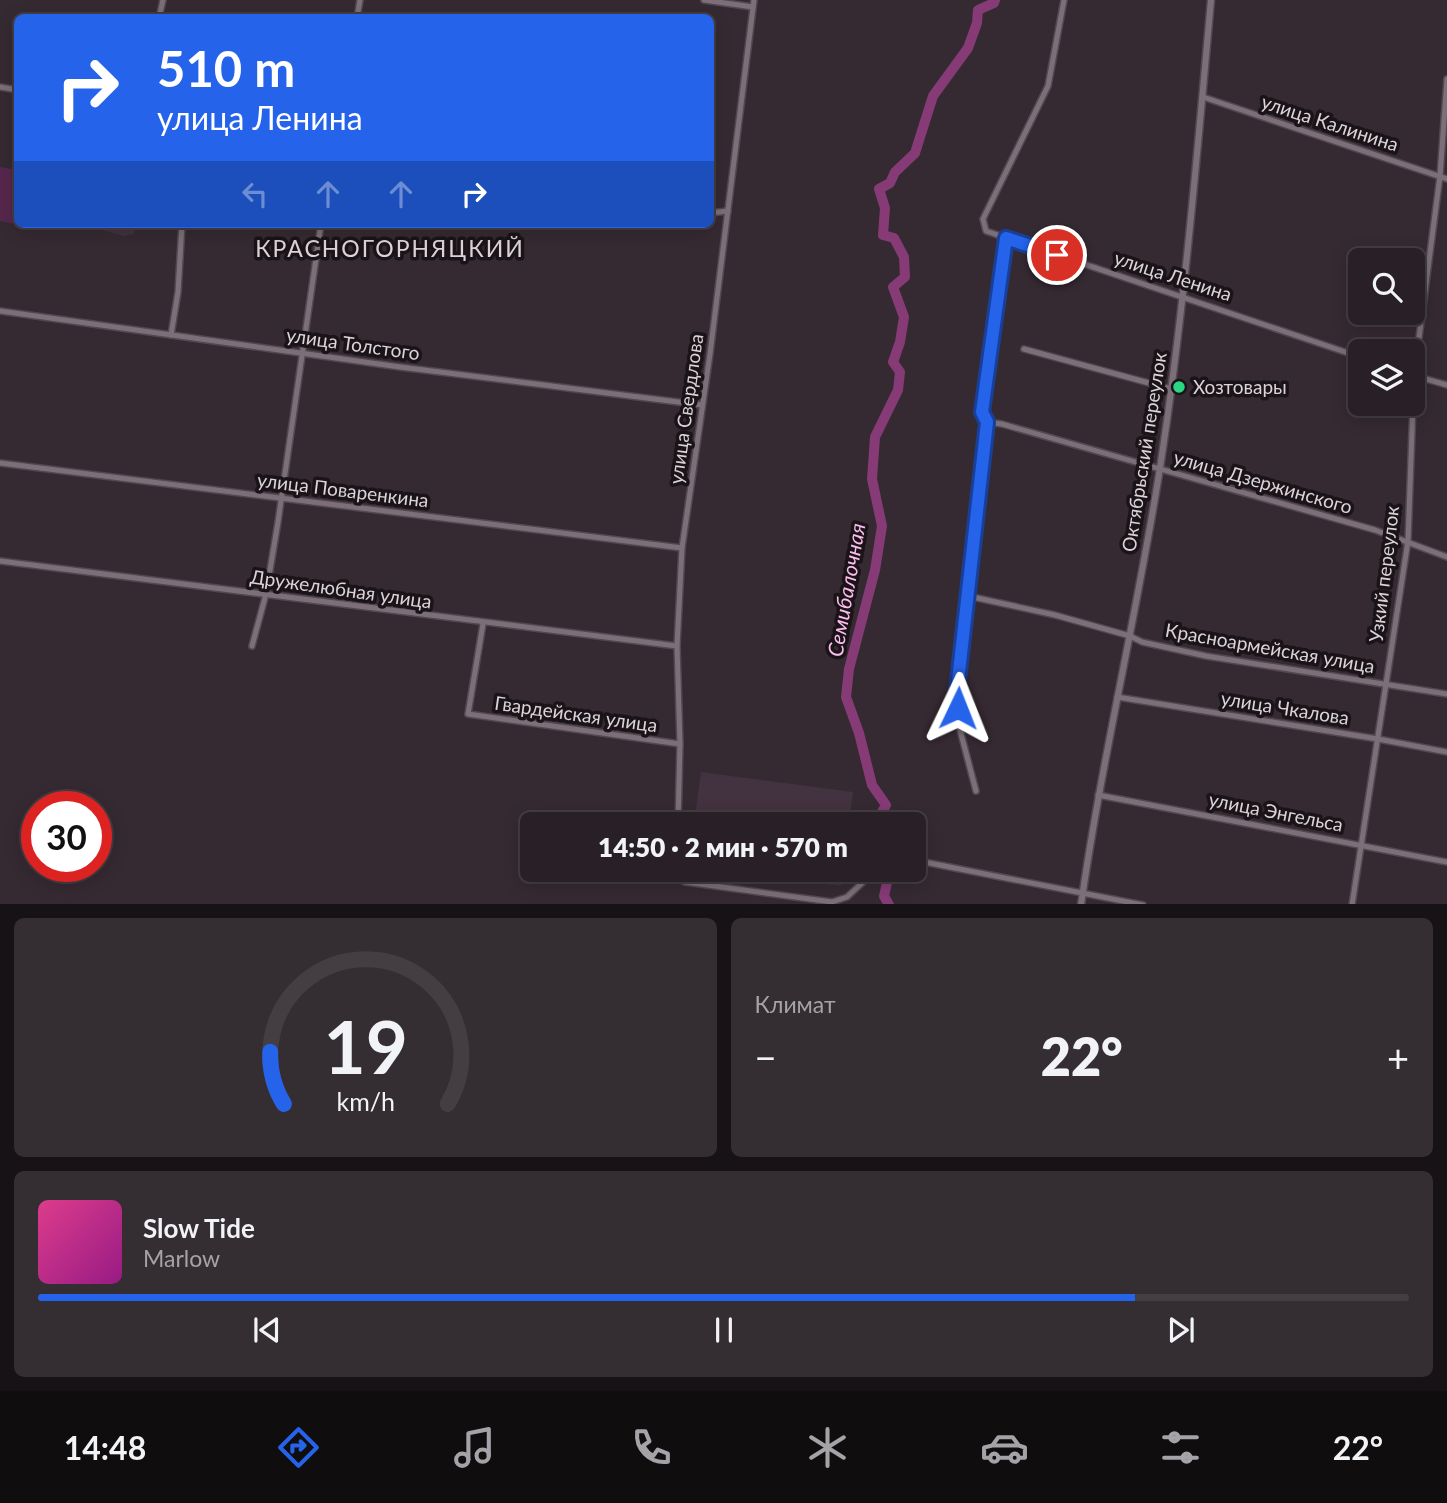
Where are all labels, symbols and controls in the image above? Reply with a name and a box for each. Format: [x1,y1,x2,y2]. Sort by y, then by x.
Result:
text: 510 m [157,39,295,97]
icon: right [42,42,133,133]
street label: улица Калинина [1259,90,1402,155]
text: улица Ленина [157,98,363,137]
icon: left [236,175,274,213]
icon: ahead [309,175,347,213]
icon: ahead [382,175,420,213]
icon: right [455,175,493,213]
pin [1027,225,1087,285]
district label: КРАСНОГОРНЯЦКИЙ [255,234,525,262]
icon: arrive [1038,236,1076,274]
street label: улица Ленина [1112,246,1235,305]
map controls [1348,248,1425,416]
button: search [1348,248,1425,325]
street label: улица Толстого [285,323,421,364]
street label: улица Свердлова [664,332,707,486]
button: layers [1348,339,1425,416]
street label: Октябрьский переулок [1116,350,1171,553]
place label: Хозтовары [1193,375,1287,398]
marker: Хозтовары [1171,379,1187,395]
street label: улица Дзержинского [1171,445,1355,518]
street label: улица Поваренкина [256,468,430,511]
street label: Узкий переулок [1364,504,1403,644]
water label: Семибалочная [821,521,870,659]
street label: Дружелюбная улица [249,564,433,613]
street label: Красноармейская улица [1164,618,1377,677]
position arrow [921,671,995,745]
street label: улица Чкалова [1219,686,1351,729]
street label: Гвардейская улица [493,691,659,736]
street label: улица Энгельса [1207,787,1345,836]
speed limit sign: 30 [21,791,112,882]
text: 14:50 · 2 мин · 570 m [598,831,848,863]
text: Климат [755,990,836,1018]
text: 19 [323,1002,407,1090]
text: 22° [1041,1025,1123,1087]
text: − [755,1034,777,1080]
text: + [1387,1034,1409,1080]
text: km/h [336,1085,395,1115]
text: Slow Tide [143,1212,255,1244]
text: Marlow [143,1244,220,1272]
icon: previous [248,1311,286,1349]
icon: pause [705,1311,743,1349]
icon: next [1162,1311,1200,1349]
icon: directions [274,1423,323,1472]
icon: music [450,1423,499,1472]
icon: phone [627,1423,676,1472]
icon: climate [803,1423,852,1472]
icon: car [980,1423,1029,1472]
icon: filters [1156,1423,1205,1472]
text: 14:48 [64,1428,146,1467]
text: 22° [1333,1428,1383,1467]

